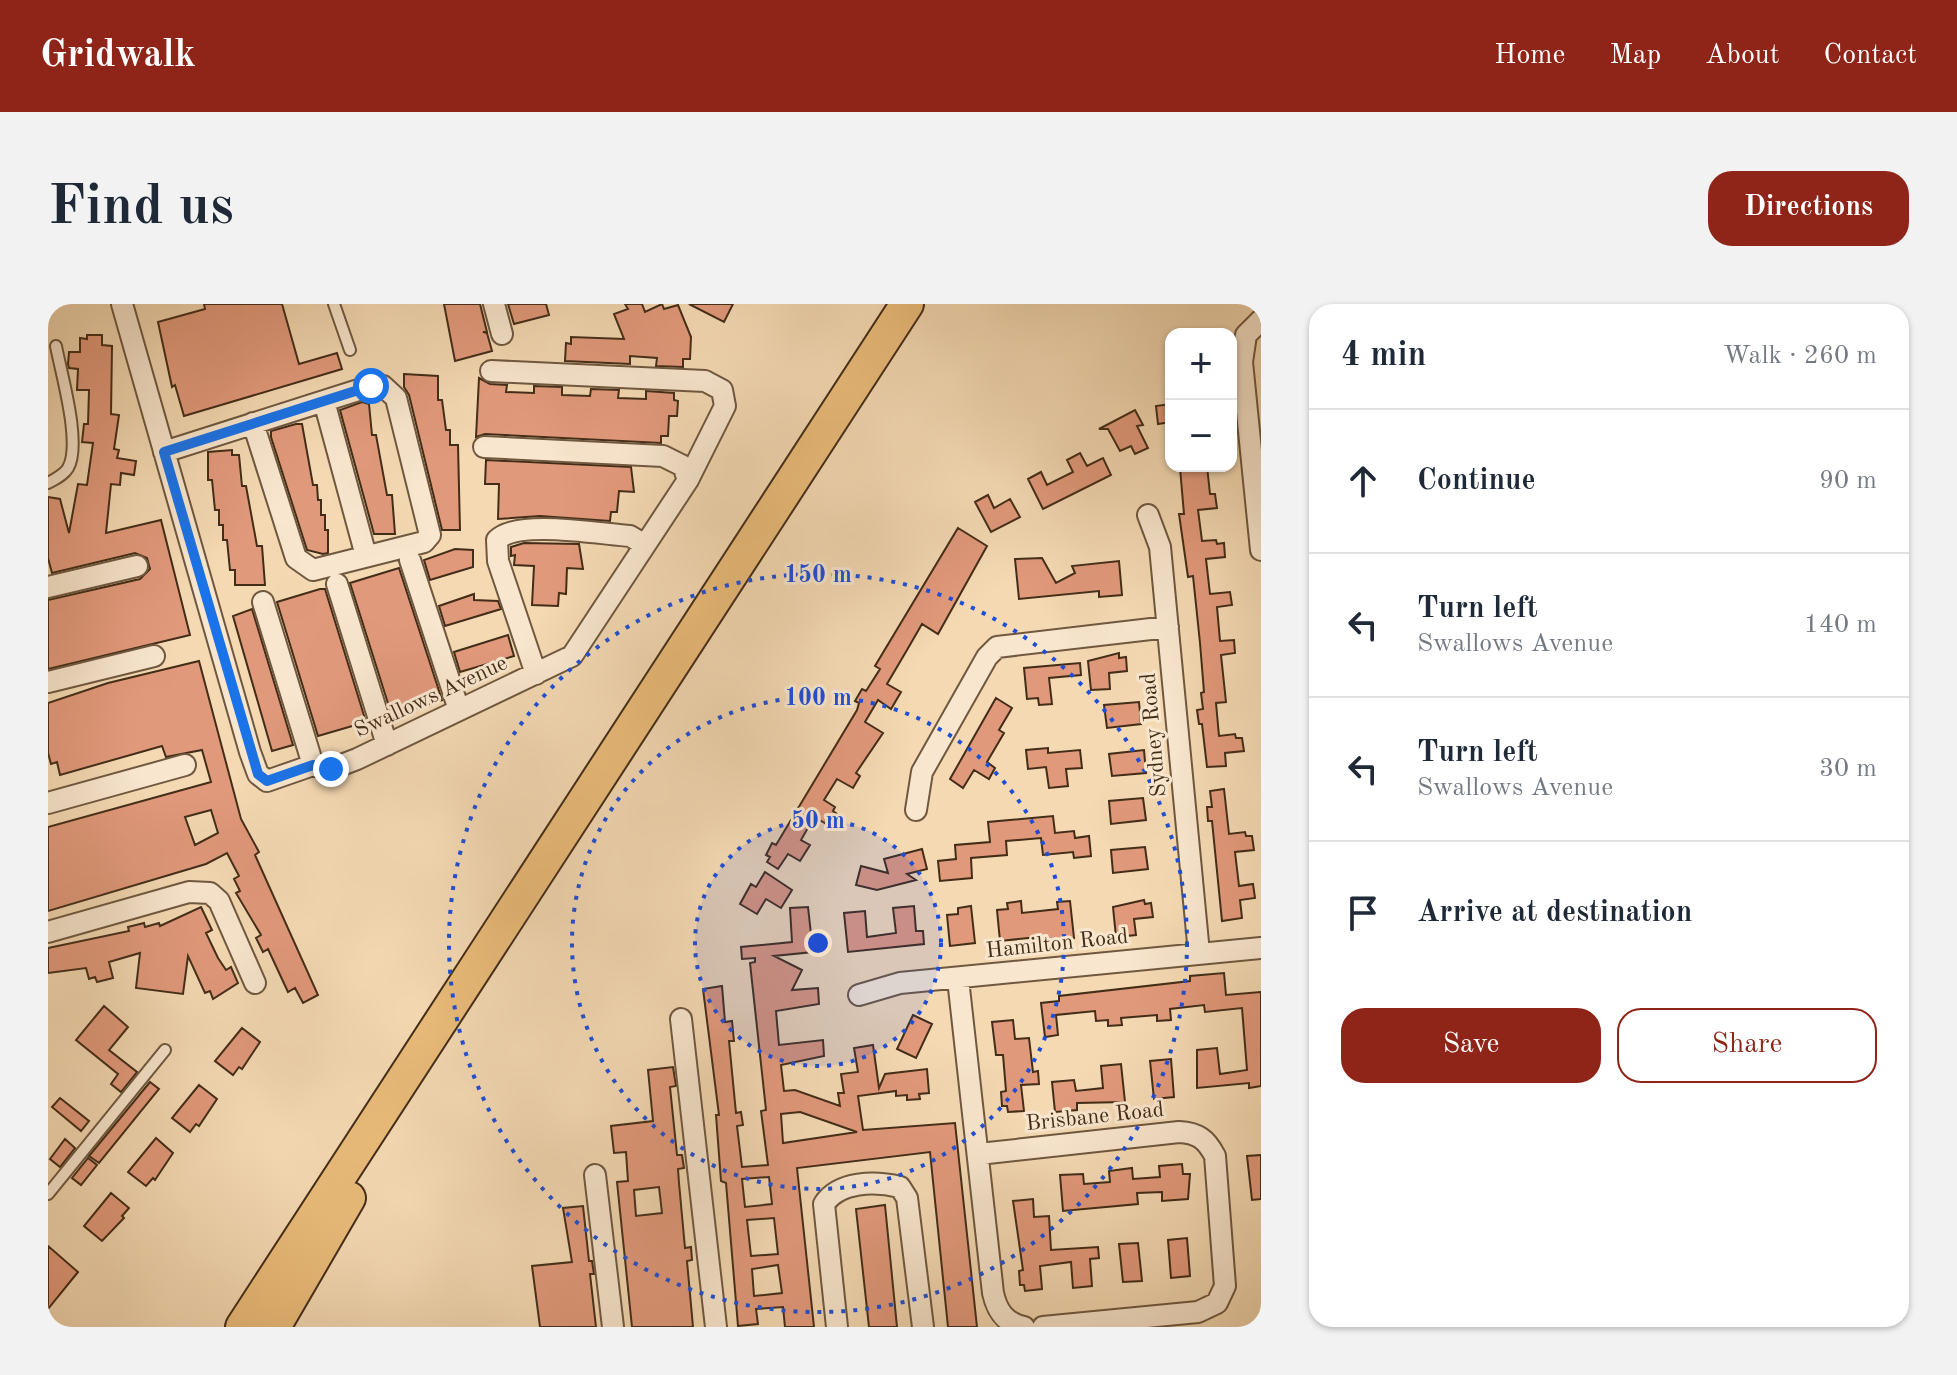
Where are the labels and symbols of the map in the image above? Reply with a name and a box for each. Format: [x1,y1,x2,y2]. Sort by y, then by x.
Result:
route start [353,368,389,404]
text: 150 m [784,563,852,588]
street label: Swallows Avenue [351,652,511,742]
street label: Sydney Road [1138,672,1170,798]
text: 100 m [784,687,852,711]
route end [313,751,349,787]
text: 50 m [791,809,845,834]
street label: Hamilton Road [985,926,1129,962]
centre of rings [804,929,832,957]
street label: Brisbane Road [1025,1099,1165,1135]

